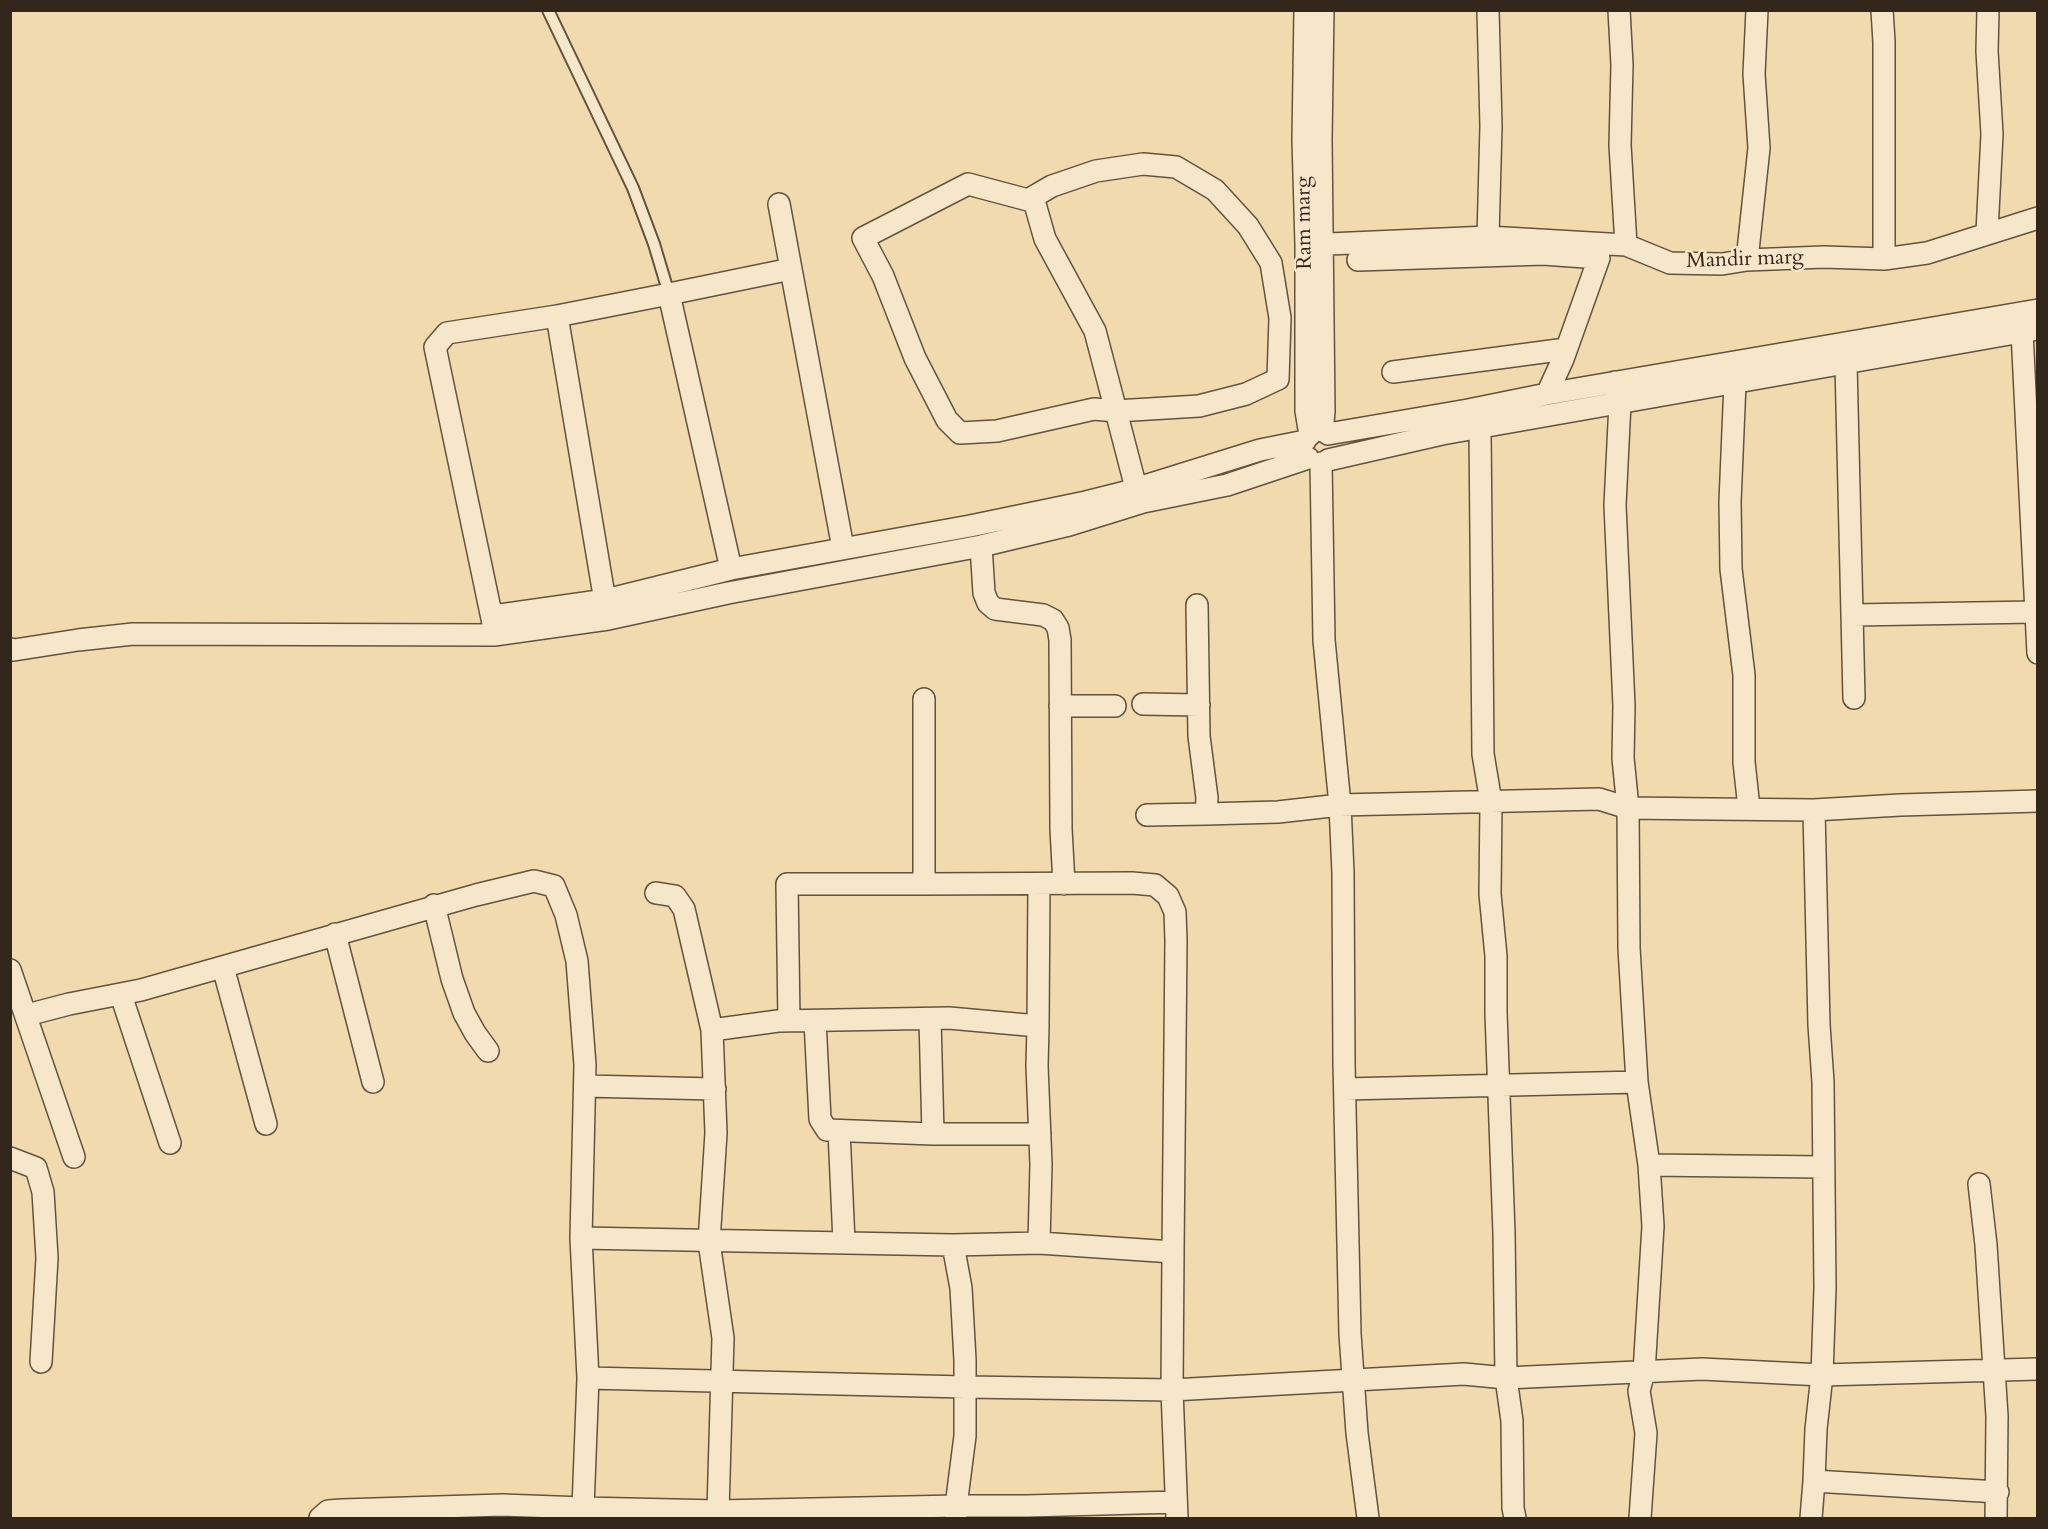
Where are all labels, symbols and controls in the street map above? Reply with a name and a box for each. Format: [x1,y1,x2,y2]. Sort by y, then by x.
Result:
street label: Ram marg [1292,176,1318,270]
street label: Mandir marg [1686,245,1804,275]

